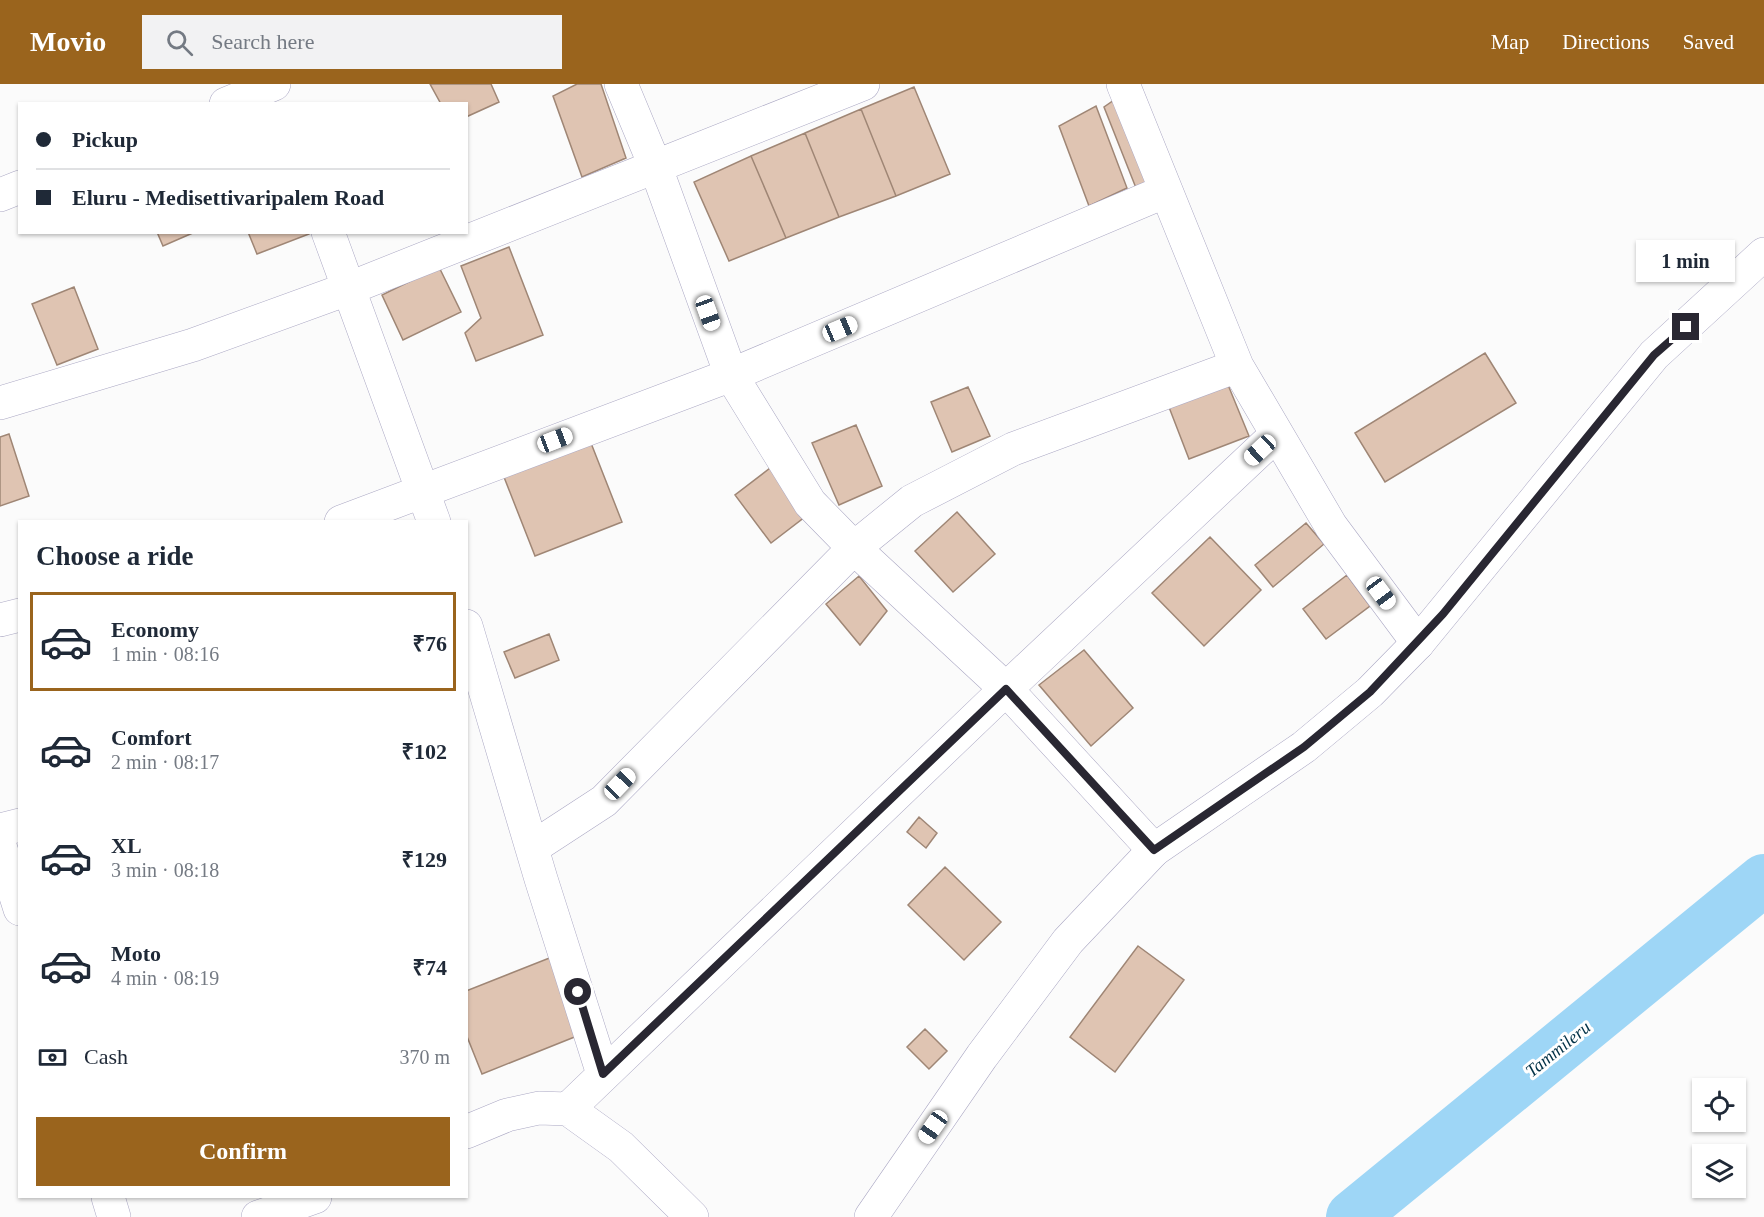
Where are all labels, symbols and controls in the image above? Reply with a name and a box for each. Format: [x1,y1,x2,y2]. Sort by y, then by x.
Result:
search box [142,15,562,69]
text: Movio [30,26,106,57]
icon: search [163,26,196,59]
text: Search here [211,29,314,54]
text: Map [1491,30,1529,54]
text: Directions [1562,30,1650,54]
text: Saved [1683,30,1734,54]
text: Pickup [72,127,138,152]
text: Eluru - Medisettivaripalem Road [72,185,384,210]
callout: 1 min [1636,240,1736,282]
text: 1 min [1661,250,1710,272]
car [693,293,723,333]
route end [1672,313,1699,340]
car [820,314,860,344]
car [535,425,575,455]
car [1241,431,1279,469]
text: Choose a ride [36,541,194,571]
car [1363,573,1399,613]
icon: car [39,615,93,669]
text: Economy [111,617,199,642]
text: ₹76 [412,631,447,656]
text: 1 min · 08:16 [111,643,219,665]
icon: car [39,723,93,777]
text: Comfort [111,725,192,750]
text: ₹102 [401,739,447,764]
text: 2 min · 08:17 [111,751,219,773]
car [601,765,639,803]
icon: car [39,831,93,885]
text: XL [111,833,142,858]
text: ₹129 [401,847,447,872]
text: 3 min · 08:18 [111,859,219,881]
icon: car [39,939,93,993]
text: Moto [111,941,161,966]
text: ₹74 [412,955,447,980]
text: 4 min · 08:19 [111,967,219,989]
route start [564,978,591,1005]
water label: Tammileru [1522,1017,1594,1081]
icon: cash [36,1041,69,1074]
text: Cash [84,1044,128,1069]
text: 370 m [399,1046,450,1068]
map controls [1692,1078,1746,1198]
button: locate [1692,1078,1746,1132]
car [915,1107,951,1147]
button: Confirm [36,1117,450,1186]
button: layers [1692,1144,1746,1198]

